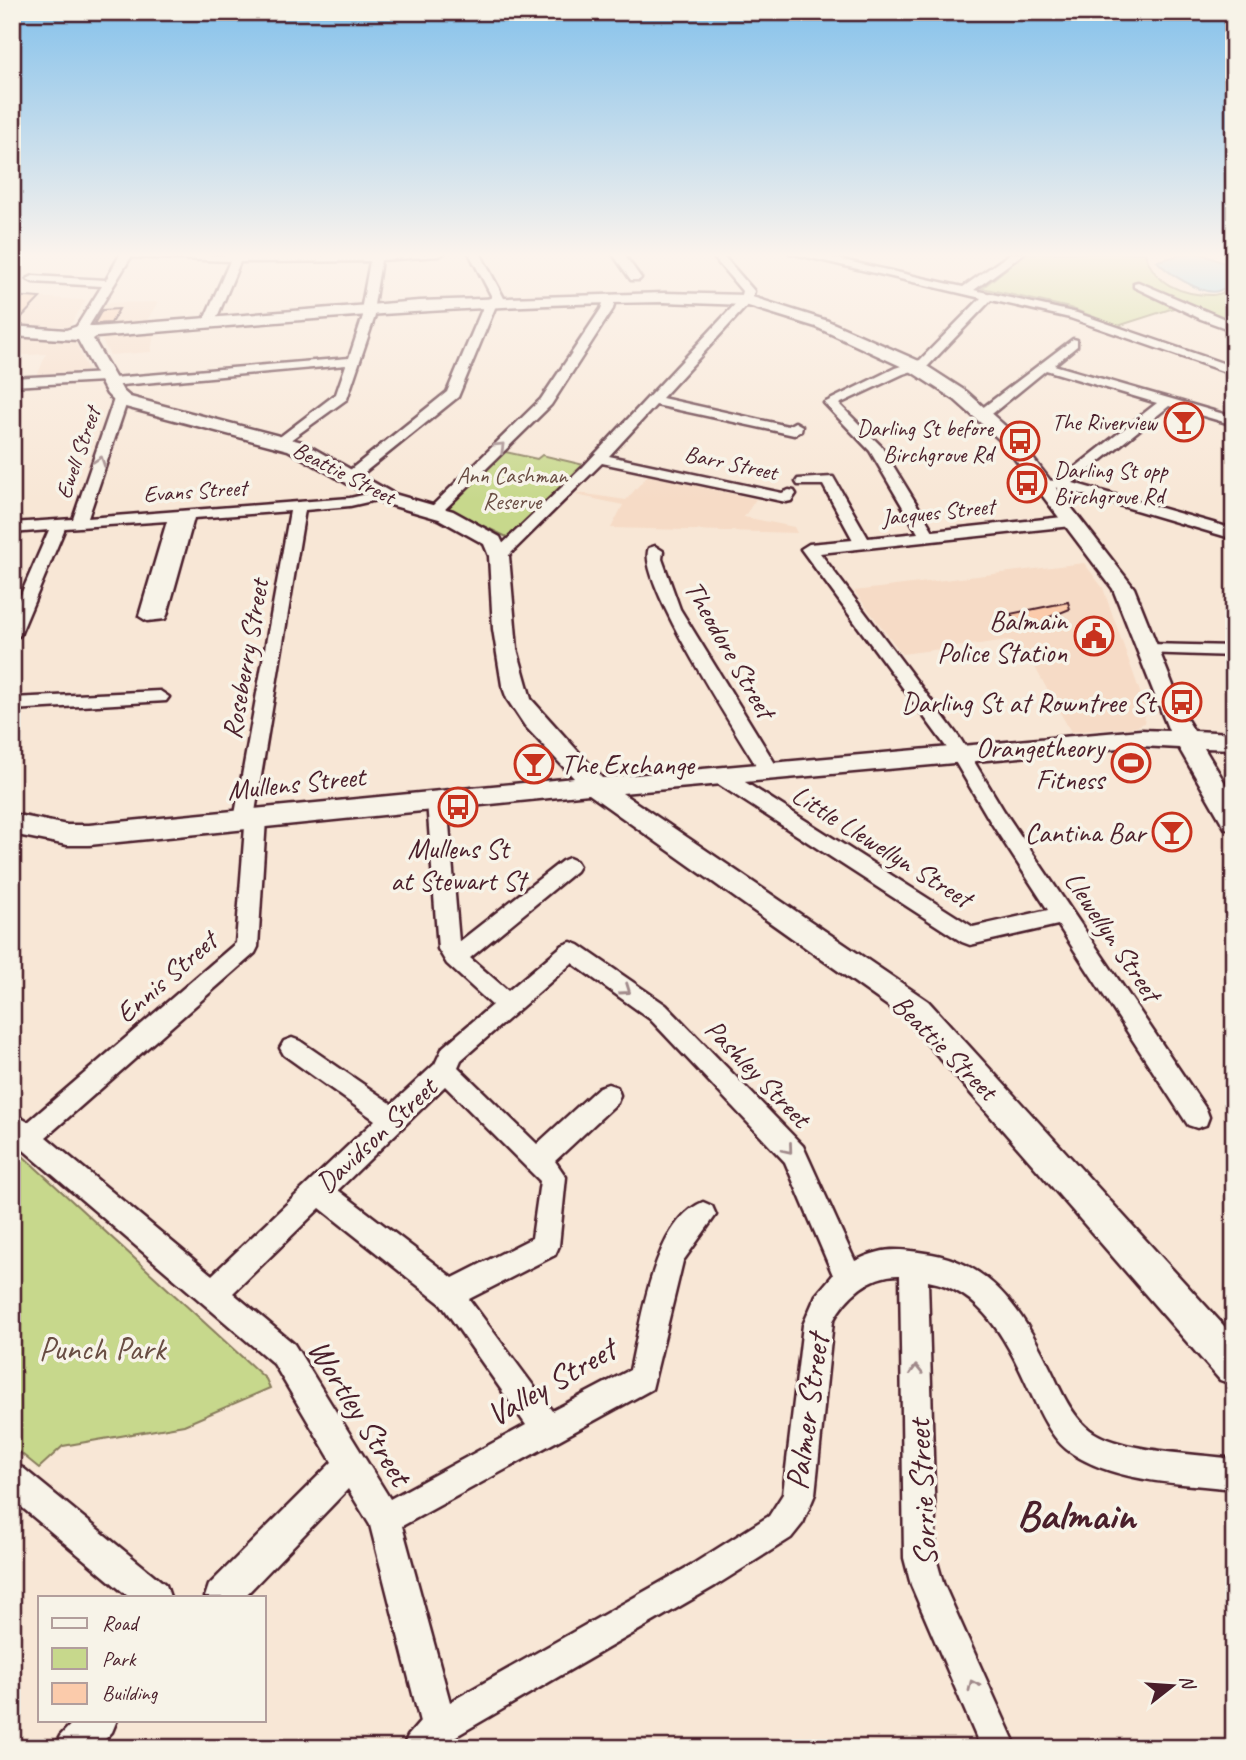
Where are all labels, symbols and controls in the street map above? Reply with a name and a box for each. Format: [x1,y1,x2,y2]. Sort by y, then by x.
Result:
street label: Ewell Street [49,400,108,503]
bar icon: The Riverview [1163,401,1205,443]
place label: The Riverview [1052,408,1159,437]
place label: Darling St before Birchgrove Rd [857,414,997,469]
bus stop icon: Darling St before Birchgrove Rd [999,420,1041,462]
street label: Beattie Street [288,435,402,512]
street label: Barr Street [682,439,782,487]
one-way arrow [492,442,505,455]
one-way arrow [92,455,106,467]
place label: Darling St opp Birchgrove Rd [1054,456,1169,511]
park label: Ann Cashman Reserve [457,461,569,516]
bus stop icon: Darling St opp Birchgrove Rd [1006,462,1048,504]
street label: Evans Street [142,473,251,509]
street label: Jacques Street [879,491,999,532]
street label: Roseberry Street [214,574,277,742]
street label: Theodore Street [677,574,785,727]
place label: Balmain Police Station [937,603,1068,670]
public building icon: Balmain Police Station [1073,615,1115,657]
bus stop icon: Darling St at Rowntree St [1161,681,1203,723]
place label: Darling St at Rowntree St [901,685,1158,720]
place label: Orangetheory Fitness [976,730,1106,797]
sports icon: Orangetheory Fitness [1110,742,1152,784]
bar icon: The Exchange [513,743,555,785]
place label: The Exchange [561,747,696,782]
street label: Mullens Street [225,758,369,808]
street label: Little Llewellyn Street [786,777,982,917]
bus stop icon: Mullens St at Stewart St [437,786,479,828]
bar icon: Cantina Bar [1151,811,1193,853]
place label: Cantina Bar [1025,815,1148,850]
place label: Mullens St at Stewart St [390,831,529,898]
street label: Llewellyn Street [1057,864,1171,1011]
street label: Ennis Street [108,921,227,1030]
one-way arrow [618,982,631,994]
street label: Beattie Street [885,987,1007,1109]
street label: Pashley Street [698,1012,820,1136]
street label: Davidson Street [308,1068,446,1200]
one-way arrow [780,1141,792,1154]
street label: Valley Street [479,1326,626,1436]
street label: Palmer Street [775,1327,839,1492]
park label: Punch Park [39,1328,167,1370]
street label: Wortley Street [298,1331,423,1496]
one-way arrow [908,1365,924,1375]
street label: Sorrie Street [897,1415,947,1568]
district label: Balmain [1017,1489,1138,1542]
legend [38,1596,266,1722]
text: Road [102,1610,141,1636]
text: Park [102,1646,137,1672]
north arrow [1138,1652,1208,1722]
text: N [1174,1672,1201,1694]
text: Building [102,1680,159,1706]
one-way arrow [967,1680,981,1692]

